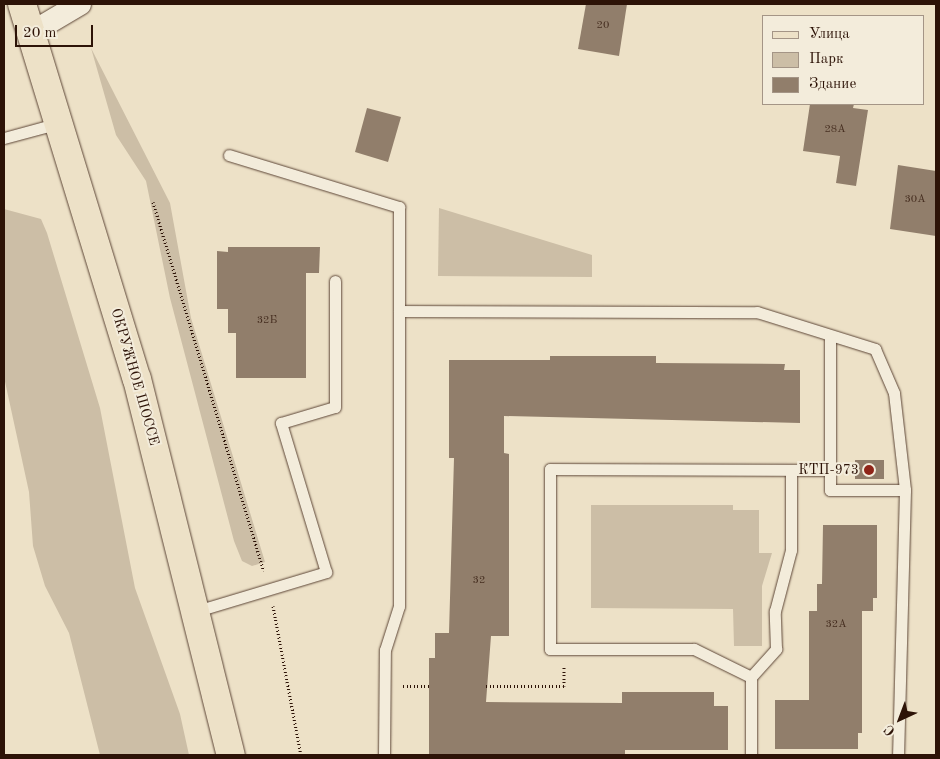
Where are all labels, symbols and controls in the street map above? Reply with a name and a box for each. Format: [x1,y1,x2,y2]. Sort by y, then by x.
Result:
scale bar [18,15,95,47]
legend [762,15,925,105]
house number: 20 [597,19,609,33]
text: 20 m [23,26,57,41]
text: Улица [809,27,850,42]
text: Парк [809,52,844,67]
text: Здание [809,77,856,92]
house number: 28А [824,123,846,137]
house number: 30А [904,193,926,207]
street label: ОКРУЖНОЕ ШОССЕ [107,306,163,448]
house number: 32Б [257,314,277,328]
place label: КТП-973 [798,462,859,478]
marker: КТП-973 [863,464,875,476]
house number: 32 [473,574,485,588]
house number: 32А [825,618,847,632]
north arrow [875,694,925,744]
text: С [882,722,898,738]

